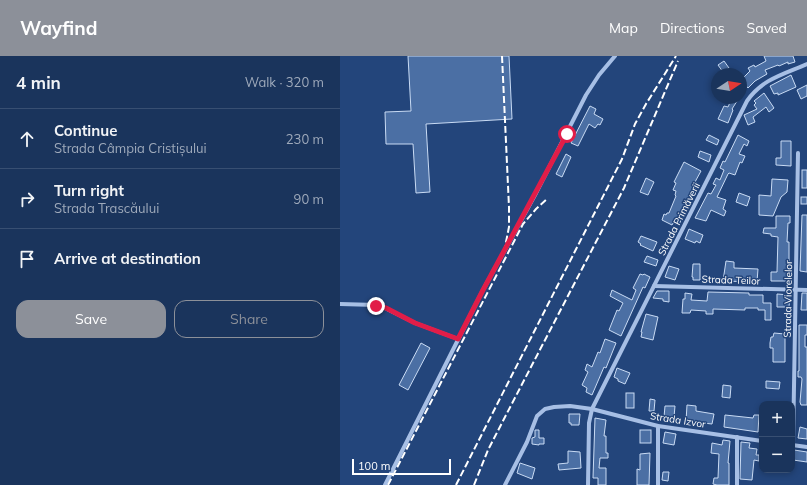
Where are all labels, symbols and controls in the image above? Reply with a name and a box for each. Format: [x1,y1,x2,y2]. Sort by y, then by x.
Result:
text: Wayfind [20,16,97,40]
text: Map [609,19,638,37]
text: Directions [660,19,725,37]
text: Saved [747,19,787,37]
north arrow [711,68,747,104]
text: 4 min [16,72,61,93]
text: Walk · 320 m [245,74,324,90]
text: Continue [54,121,117,140]
route start [558,125,576,143]
icon: ahead [16,128,38,150]
text: 230 m [286,131,324,147]
text: Strada Câmpia Cristișului [54,140,207,156]
street label: Strada Primăverii [655,180,703,258]
text: Turn right [54,181,124,200]
icon: right [16,188,38,210]
text: 90 m [294,191,324,207]
text: Strada Trascăului [54,200,159,216]
icon: arrive [16,248,38,270]
text: Arrive at destination [54,249,201,268]
street label: Strada Viorelelor [781,260,795,338]
street label: Strada Teilor [701,272,761,288]
route end [367,297,385,315]
button: Save [16,300,166,338]
button: Share [174,300,324,338]
map controls [759,401,795,473]
button: + [759,401,795,437]
street label: Strada Izvor [649,409,707,431]
button: − [759,437,795,473]
scale bar [352,457,451,476]
text: 100 m [358,459,390,473]

